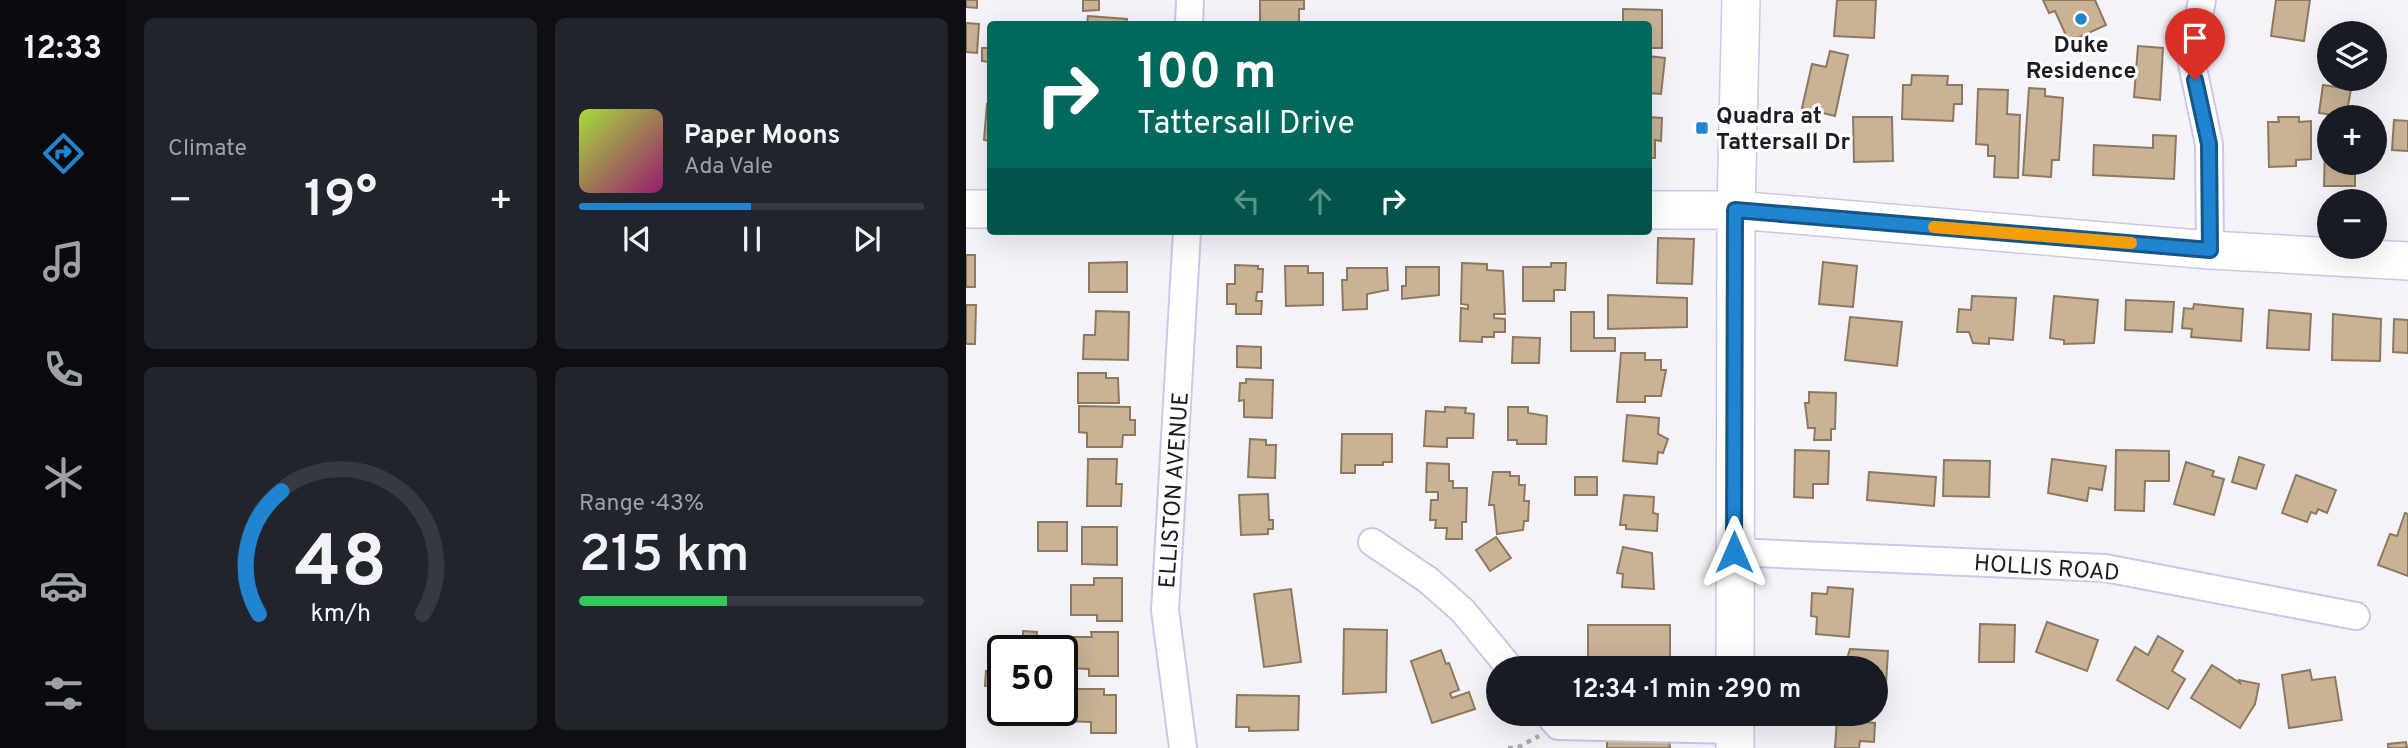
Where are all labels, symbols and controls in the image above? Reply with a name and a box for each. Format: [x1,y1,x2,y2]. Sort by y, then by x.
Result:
pin [2165,8,2225,80]
marker: Duke Residence [2073,11,2089,27]
icon: arrive [2176,19,2214,57]
map controls [2317,21,2387,259]
button: layers [2317,21,2387,91]
text: 12:33 [24,30,102,70]
place label: Duke Residence [2026,32,2136,87]
text: 100 m [1137,44,1276,106]
icon: right [1022,49,1113,140]
place label: Quadra at Tattersall Dr [1716,103,1851,158]
text: Tattersall Drive [1137,105,1355,145]
button: + [2317,105,2387,175]
text: Paper Moons [684,120,840,153]
marker: Quadra at Tattersall Dr [1694,120,1710,136]
icon: directions [39,129,88,178]
text: Climate [168,135,247,164]
text: Ada Vale [684,153,773,182]
text: 19° [304,169,377,235]
text: − [168,178,193,227]
text: + [488,178,513,227]
icon: left [1228,182,1266,220]
icon: ahead [1301,182,1339,220]
icon: right [1374,182,1412,220]
button: − [2317,189,2387,259]
icon: previous [618,220,656,258]
icon: pause [733,220,771,258]
icon: next [848,220,886,258]
icon: music [39,237,88,286]
icon: phone [39,345,88,394]
street label: ELLISTON AVENUE [1154,391,1197,589]
icon: climate [39,453,88,502]
text: Range · 43% [579,490,704,519]
position arrow [1697,515,1771,589]
text: 48 [294,521,387,613]
text: 215 km [579,524,750,590]
street label: HOLLIS ROAD [1973,550,2121,589]
icon: car [39,561,88,610]
text: km/h [310,599,371,631]
speed limit sign: 50 [987,635,1078,726]
icon: filters [39,669,88,718]
text: 12:34 · 1 min · 290 m [1573,674,1801,707]

